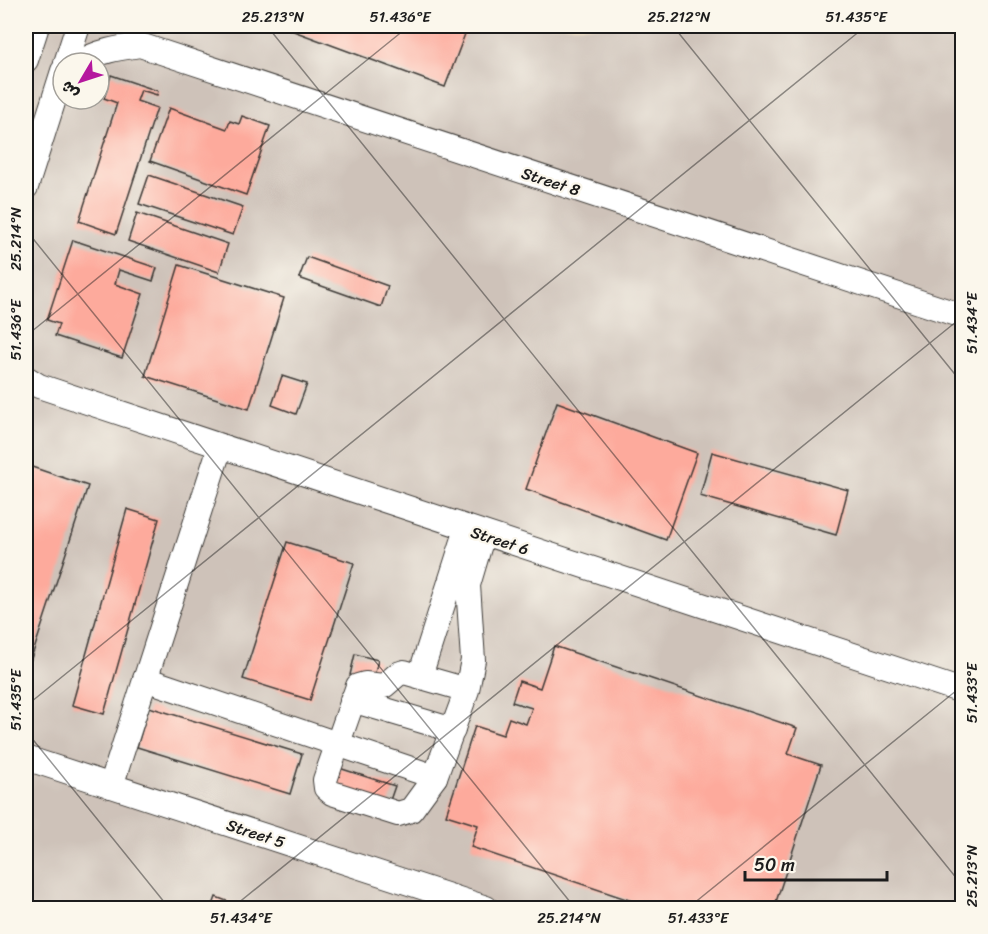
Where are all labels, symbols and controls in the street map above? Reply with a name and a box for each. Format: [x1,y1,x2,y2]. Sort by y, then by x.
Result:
text: 25.213°N [242,4,305,30]
text: 51.436°E [369,4,432,30]
text: 25.212°N [648,4,711,30]
text: 51.435°E [825,4,888,30]
north arrow [51,51,111,111]
text: ش [53,74,87,106]
street label: Street 8 [518,158,584,205]
text: 25.214°N [3,207,29,271]
text: 51.434°E [959,290,985,354]
text: 51.436°E [3,298,29,361]
street label: Street 6 [467,517,533,563]
text: 51.433°E [959,661,985,723]
text: 51.435°E [3,668,29,731]
street label: Street 5 [223,810,289,857]
scale bar [745,844,888,882]
text: 25.213°N [959,844,985,907]
text: 50 m [754,849,795,881]
text: 51.434°E [210,905,274,931]
text: 25.214°N [537,905,601,931]
text: 51.433°E [668,905,730,931]

